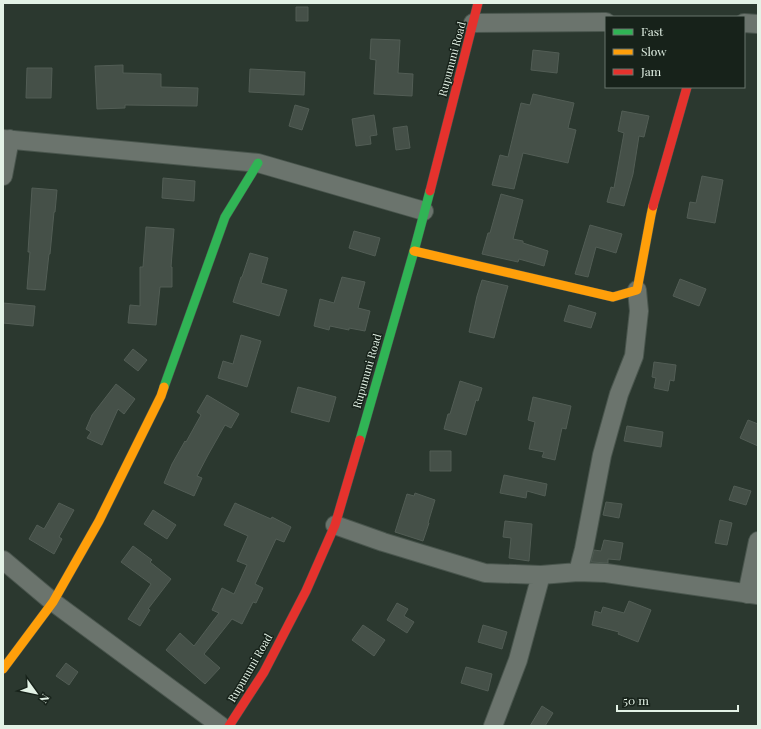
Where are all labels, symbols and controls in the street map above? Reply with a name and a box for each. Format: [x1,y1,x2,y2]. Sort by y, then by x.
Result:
legend [605,16,745,88]
street label: Rupununi Road [434,19,469,98]
text: Fast [641,23,664,39]
text: Slow [641,43,667,59]
text: Jam [640,63,662,79]
street label: Rupununi Road [349,331,384,410]
street label: Rupununi Road [224,630,276,705]
north arrow [16,673,56,713]
scale bar [617,687,738,713]
text: N [36,691,53,706]
text: 50 m [623,692,649,708]

